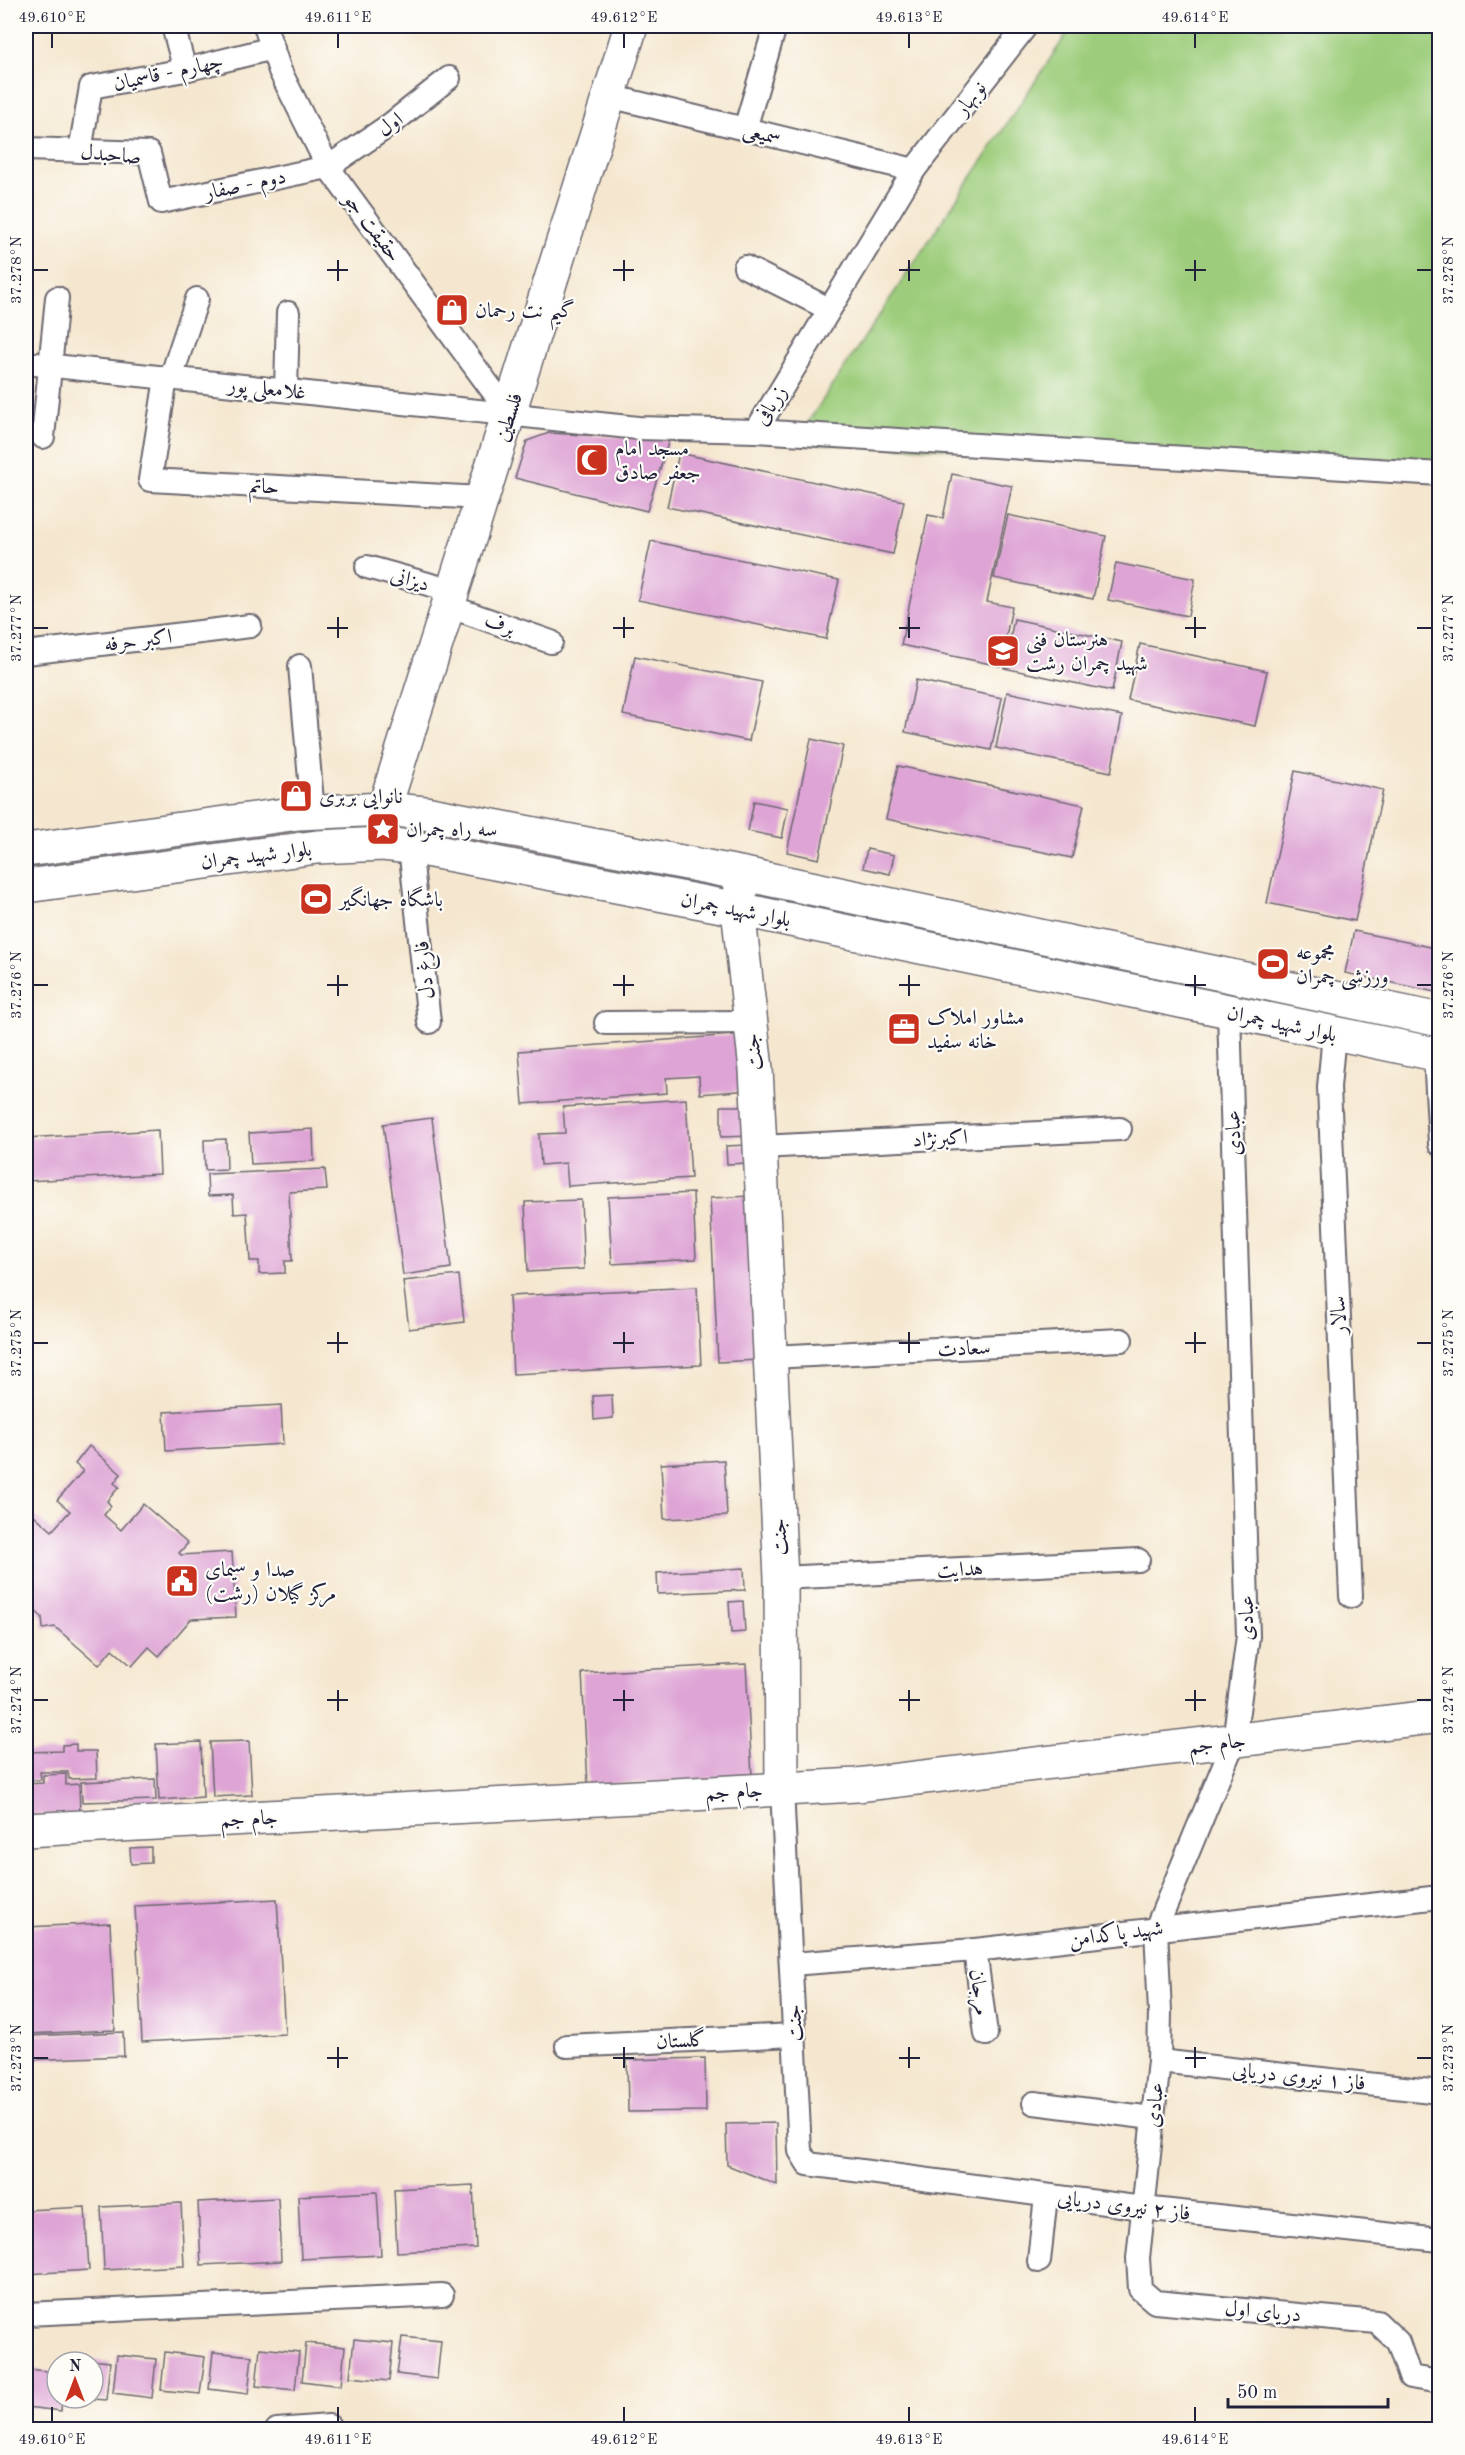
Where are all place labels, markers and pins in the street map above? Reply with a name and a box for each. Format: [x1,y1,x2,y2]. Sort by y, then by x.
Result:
shop icon: گیم نت رحمان [434,292,470,328]
place label: گیم نت رحمان [475,298,575,331]
place label: مسجد امام جعفر صادق [615,439,701,485]
mosque icon: مسجد امام جعفر صادق [574,442,610,478]
place label: هنرستان فنی شهید چمران رشت [1026,630,1148,677]
school or university icon: هنرستان فنی شهید چمران رشت [985,633,1021,669]
shop icon: نانوایی بربری [278,778,314,814]
place label: نانوایی بربری [319,787,403,810]
place icon: سه راه چمران [365,811,401,847]
place label: سه راه چمران [406,820,497,842]
sports icon: باشگاه جهانگیر [298,881,334,917]
place label: باشگاه جهانگیر [337,886,443,912]
place label: مجموعه ورزشی چمران [1296,943,1389,991]
sports icon: مجموعه ورزشی چمران [1255,946,1291,982]
place label: مشاور املاک خانه سفید [927,1007,1024,1053]
office icon: مشاور املاک خانه سفید [886,1011,922,1047]
place label: صدا و سیمای مرکز گیلان (رشت) [205,1560,336,1608]
public building icon: صدا و سیمای مرکز گیلان (رشت) [164,1563,200,1599]

